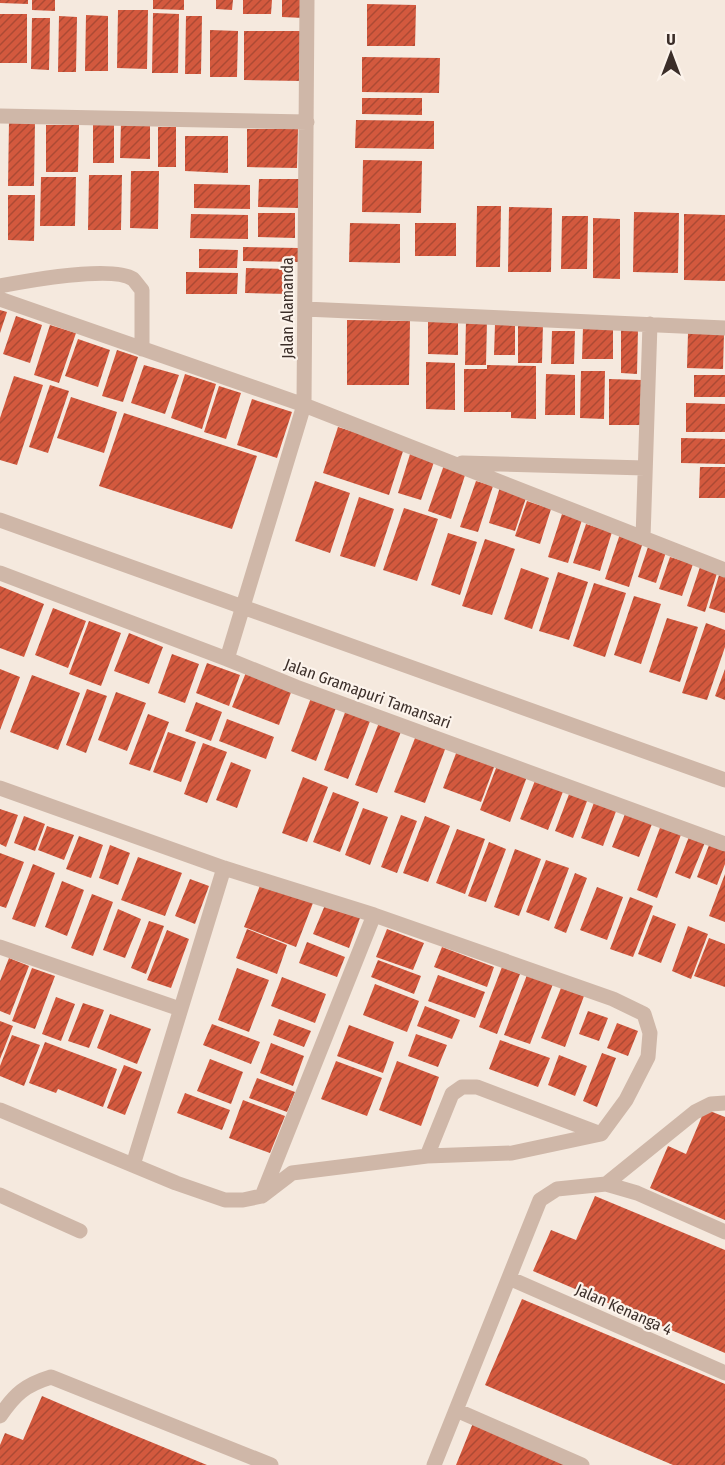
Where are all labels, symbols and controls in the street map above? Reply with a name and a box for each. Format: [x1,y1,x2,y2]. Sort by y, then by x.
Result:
north arrow [641,24,701,84]
text: U [666,30,676,49]
street label: Jalan Alamanda [278,257,297,359]
street label: Jalan Gramapuri Tamansari [282,654,454,732]
street label: Jalan Kenanga 4 [573,1280,675,1339]

